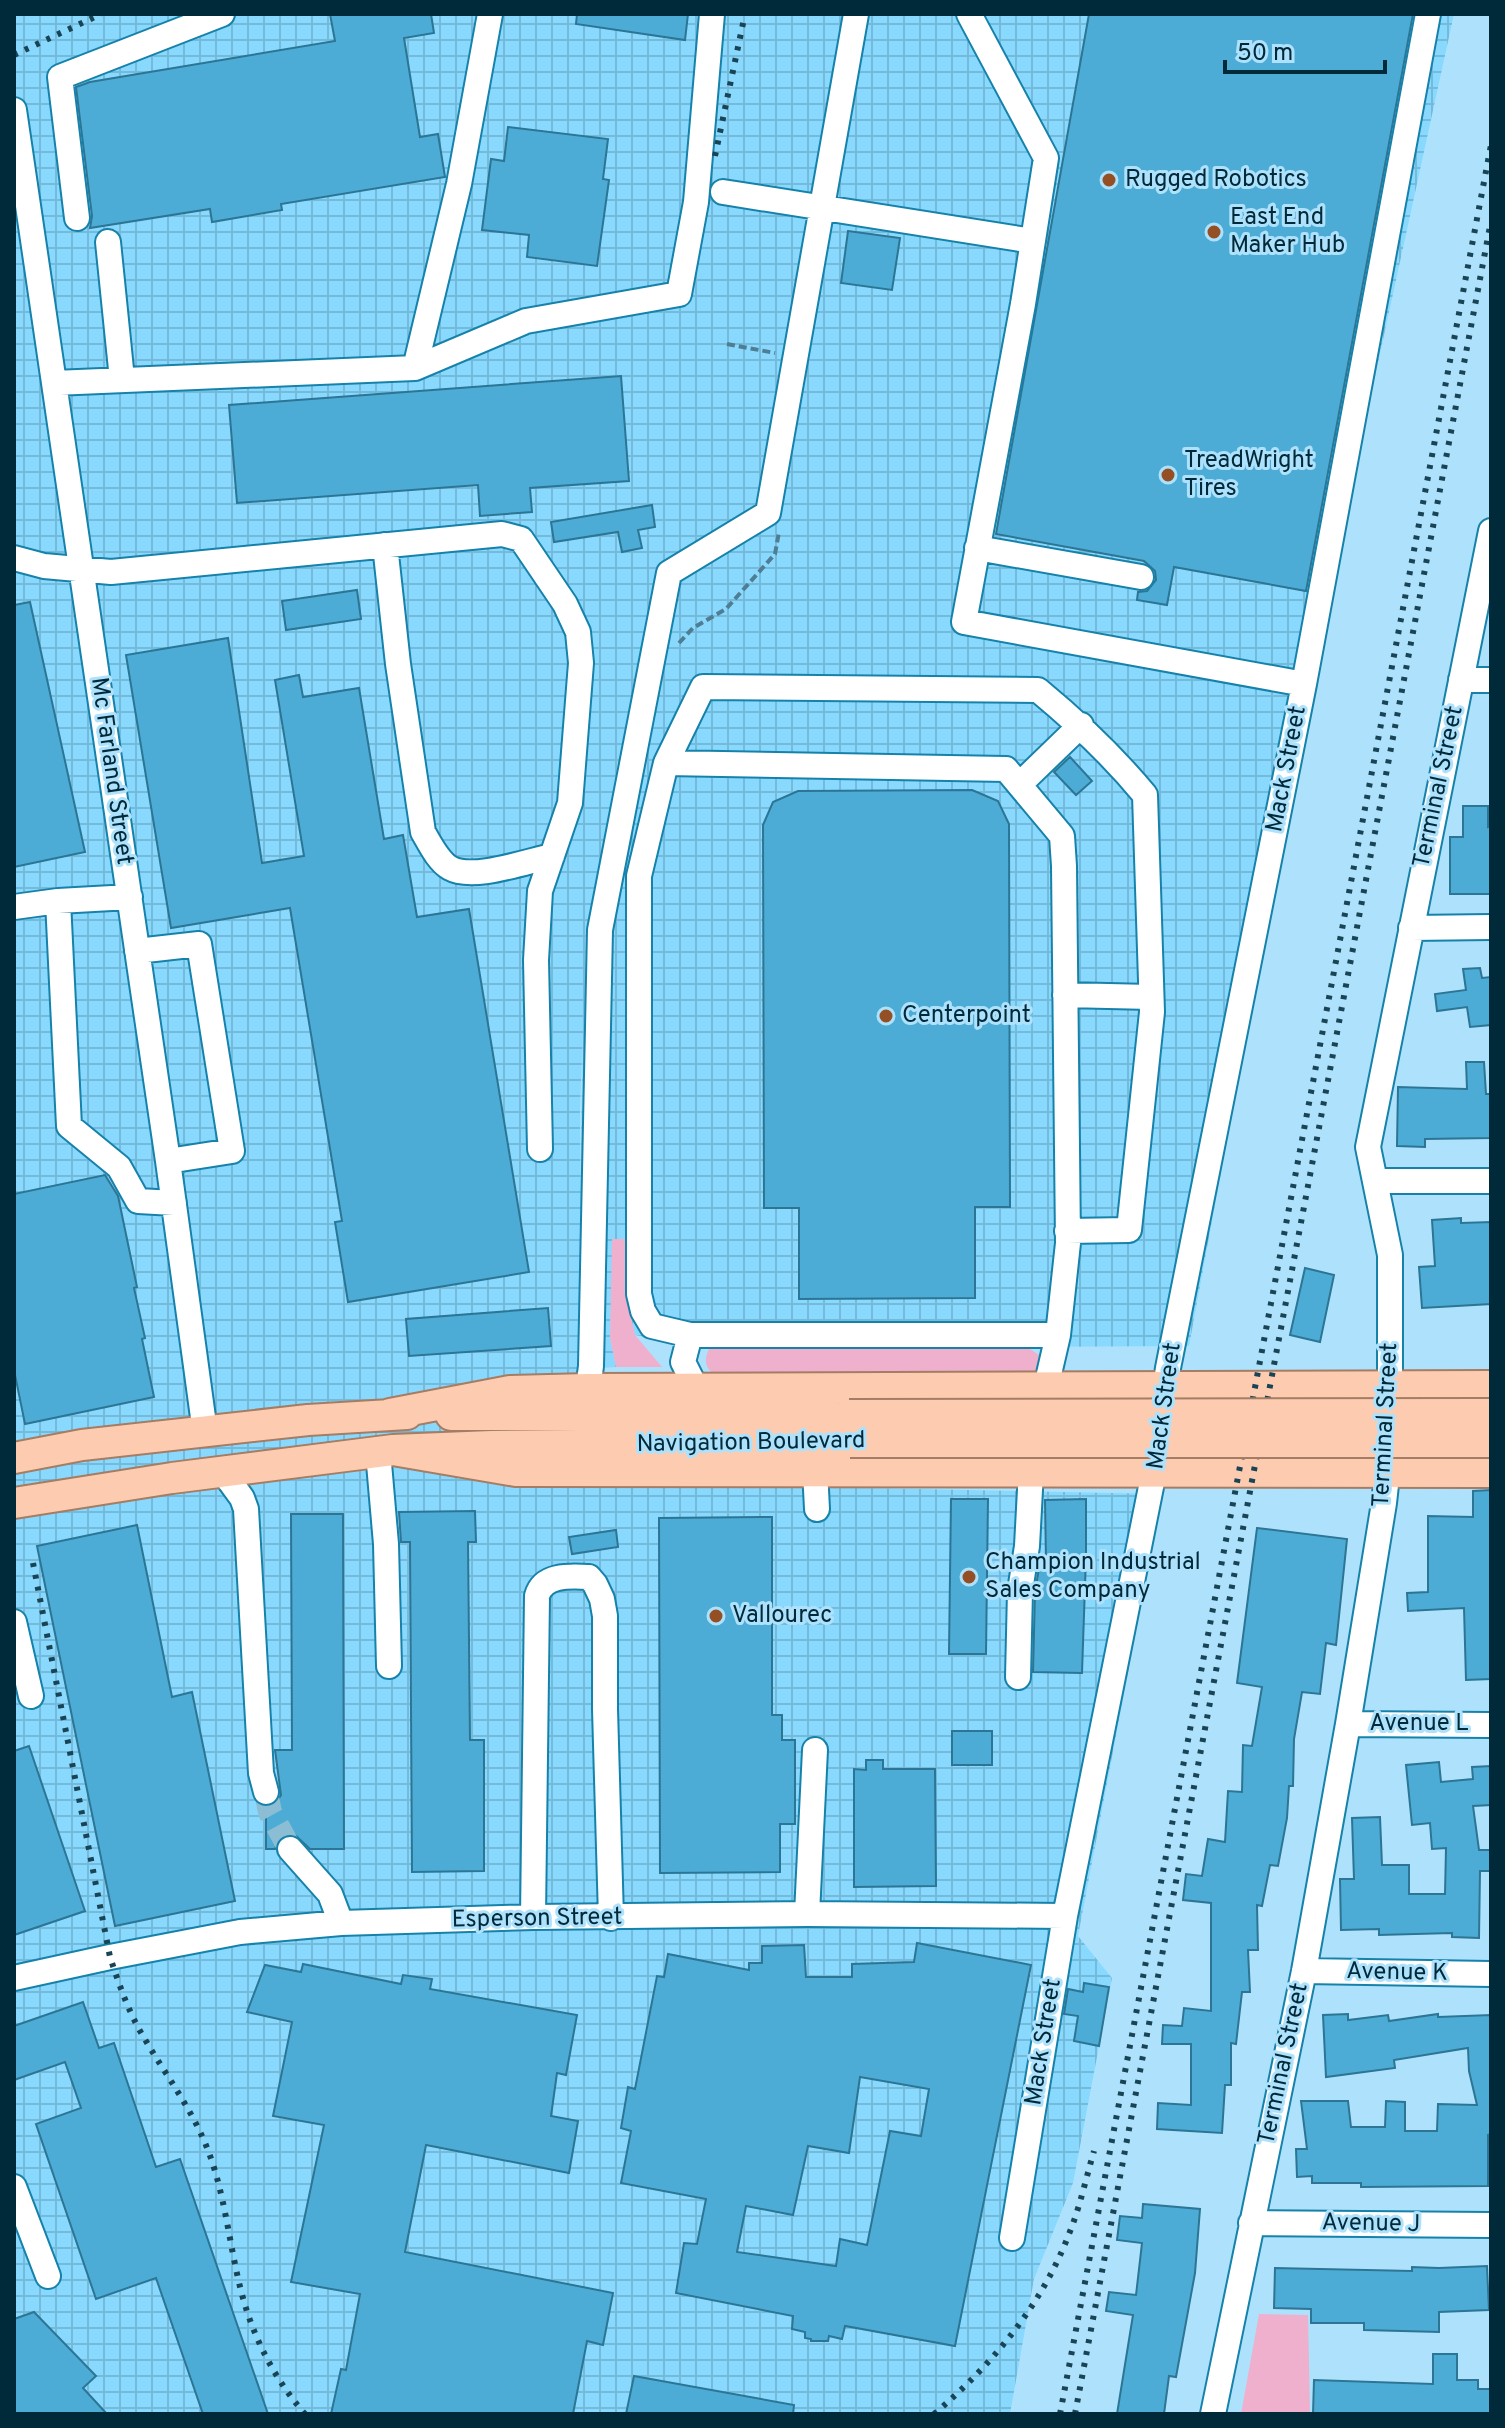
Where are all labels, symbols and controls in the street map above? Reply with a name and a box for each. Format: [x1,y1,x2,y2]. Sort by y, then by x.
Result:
scale bar [1225,24,1385,74]
text: 50 m [1237,39,1293,69]
place label: Rugged Robotics [1125,165,1307,195]
marker: Rugged Robotics [1100,171,1118,189]
place label: East End Maker Hub [1230,203,1345,261]
marker: East End Maker Hub [1205,223,1223,241]
place label: TreadWright Tires [1184,446,1314,504]
marker: TreadWright Tires [1159,466,1177,484]
street label: Mc Farland Street [83,675,139,867]
street label: Mack Street [1260,703,1314,835]
street label: Terminal Street [1407,703,1471,871]
place label: Centerpoint [902,1001,1031,1031]
marker: Centerpoint [877,1007,895,1025]
street label: Mack Street [1141,1341,1189,1471]
street label: Terminal Street [1367,1342,1405,1508]
street label: Navigation Boulevard [636,1426,866,1460]
place label: Champion Industrial Sales Company [985,1548,1201,1606]
marker: Champion Industrial Sales Company [960,1568,978,1586]
place label: Vallourec [732,1601,832,1631]
marker: Vallourec [707,1607,725,1625]
street label: Avenue L [1369,1709,1469,1739]
street label: Esperson Street [451,1903,623,1935]
street label: Avenue K [1346,1957,1448,1989]
street label: Mack Street [1019,1976,1069,2108]
street label: Terminal Street [1252,1980,1316,2148]
street label: Avenue J [1321,2208,1421,2240]

